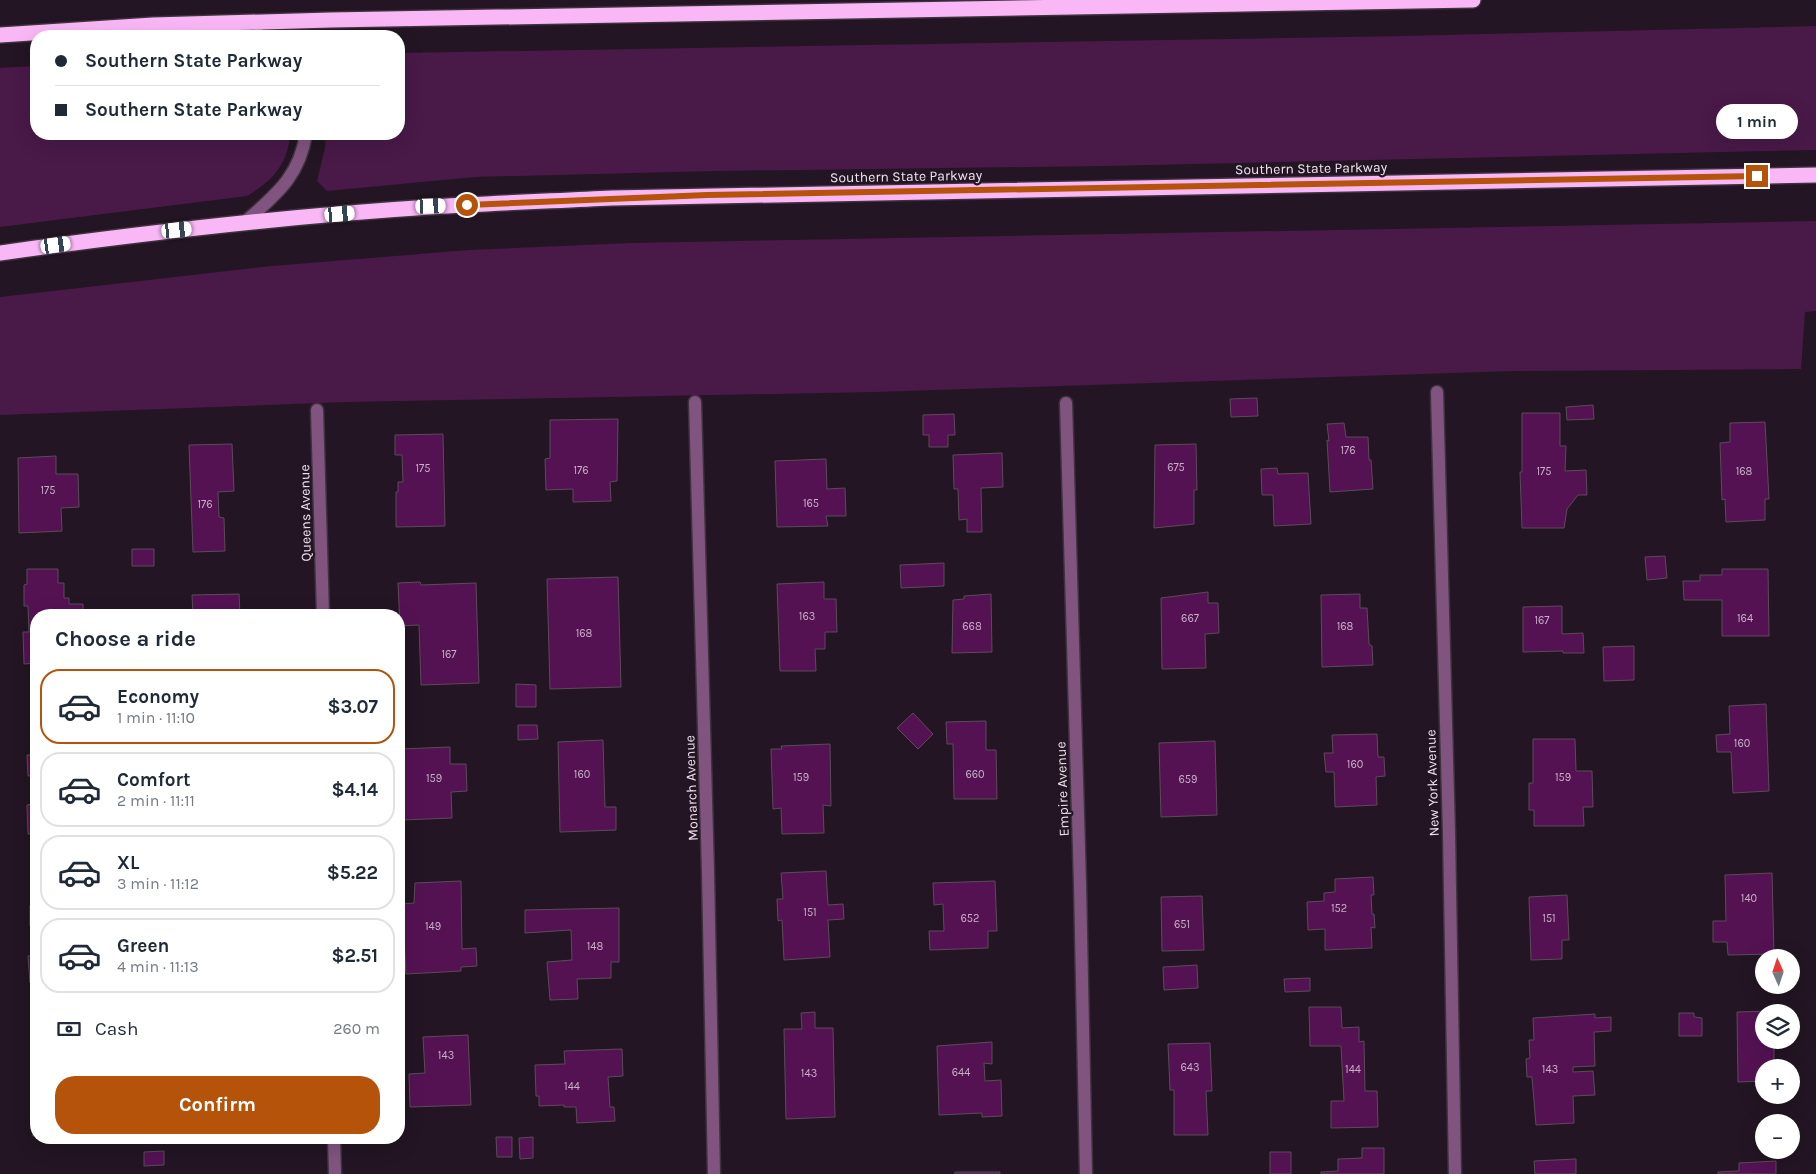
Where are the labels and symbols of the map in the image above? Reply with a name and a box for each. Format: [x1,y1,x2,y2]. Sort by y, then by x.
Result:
callout: 1 min [1716,104,1798,138]
street label: Southern State Parkway [1235,159,1388,178]
route end [1746,165,1768,187]
street label: Southern State Parkway [830,167,983,186]
route start [456,194,478,216]
car [415,198,446,214]
car [324,205,355,223]
car [161,221,192,239]
car [40,235,71,255]
house number: 176 [1340,444,1356,457]
house number: 675 [1167,461,1185,474]
house number: 175 [415,462,431,475]
street label: Queens Avenue [296,464,315,562]
house number: 176 [573,464,589,477]
house number: 175 [1536,465,1552,478]
house number: 168 [1736,465,1753,478]
house number: 175 [40,484,56,497]
house number: 165 [803,497,819,510]
house number: 176 [197,498,213,511]
house number: 163 [799,610,815,623]
house number: 667 [1181,612,1199,625]
house number: 164 [1737,612,1753,625]
house number: 167 [1534,614,1550,627]
house number: 668 [962,620,982,633]
house number: 168 [1337,620,1354,633]
house number: 168 [576,627,593,640]
house number: 167 [441,648,457,661]
street label: New York Avenue [1422,729,1443,837]
street label: Monarch Avenue [681,735,702,841]
house number: 160 [1734,737,1750,750]
street label: Empire Avenue [1052,741,1073,837]
house number: 160 [1347,758,1363,771]
house number: 160 [574,768,590,781]
house number: 660 [965,768,985,781]
house number: 159 [793,771,809,784]
house number: 159 [1555,771,1571,784]
house number: 159 [426,772,442,785]
house number: 659 [1179,773,1197,786]
house number: 140 [1741,892,1757,905]
house number: 152 [1331,902,1347,915]
house number: 151 [803,906,817,919]
house number: 652 [961,912,979,925]
house number: 151 [1542,912,1556,925]
house number: 651 [1174,918,1190,931]
house number: 149 [425,920,441,933]
house number: 148 [587,940,604,953]
north arrow [1755,949,1800,994]
house number: 143 [438,1049,454,1062]
house number: 643 [1181,1061,1199,1074]
house number: 144 [1345,1063,1361,1076]
house number: 143 [1542,1063,1558,1076]
house number: 644 [952,1066,970,1079]
house number: 143 [801,1067,817,1080]
house number: 144 [564,1080,580,1093]

